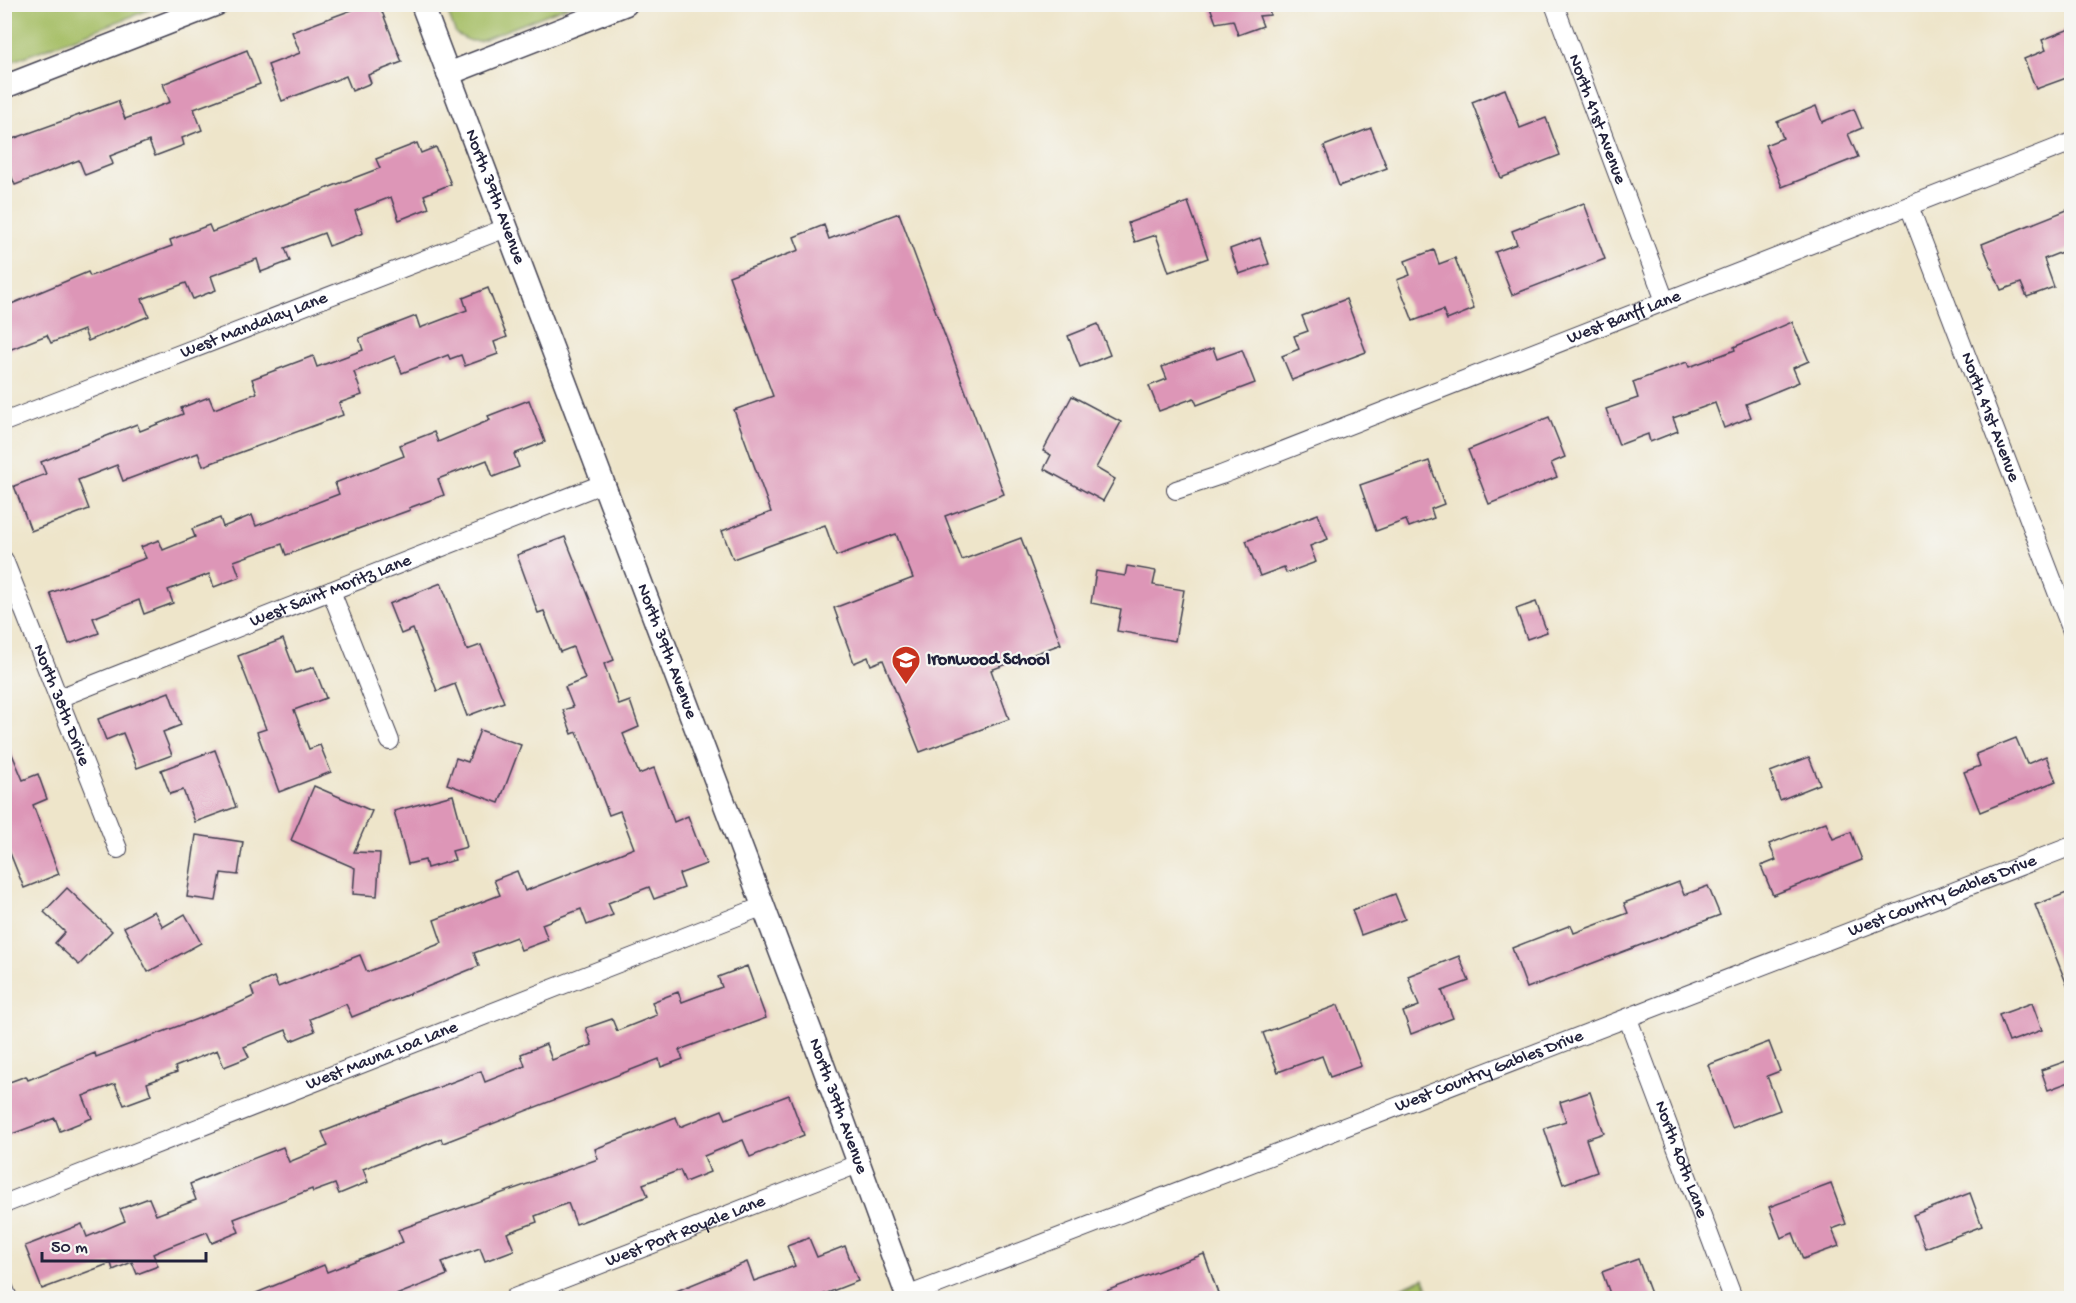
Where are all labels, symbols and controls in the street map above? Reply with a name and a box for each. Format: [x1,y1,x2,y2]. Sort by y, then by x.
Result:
street label: North 41st Avenue [1563,51,1631,188]
street label: North 39th Avenue [460,126,530,268]
street label: West Banff Lane [1564,285,1684,349]
street label: West Mandalay Lane [177,287,331,363]
street label: North 41st Avenue [1956,349,2025,485]
street label: West Saint Moritz Lane [247,549,415,632]
street label: North 39th Avenue [632,581,702,722]
street label: North 38th Drive [28,641,95,769]
school or university icon: Ironwood School [890,644,922,686]
place label: Ironwood School [927,650,1050,671]
street label: West Country Gables Drive [1845,850,2040,942]
street label: West Mauna Loa Lane [303,1016,462,1095]
street label: West Country Gables Drive [1392,1025,1587,1117]
street label: North 39th Avenue [804,1036,873,1177]
street label: North 40th Lane [1649,1098,1713,1221]
street label: West Port Royale Lane [603,1190,769,1272]
scale bar [42,1225,206,1263]
text: 50 m [51,1238,88,1259]

